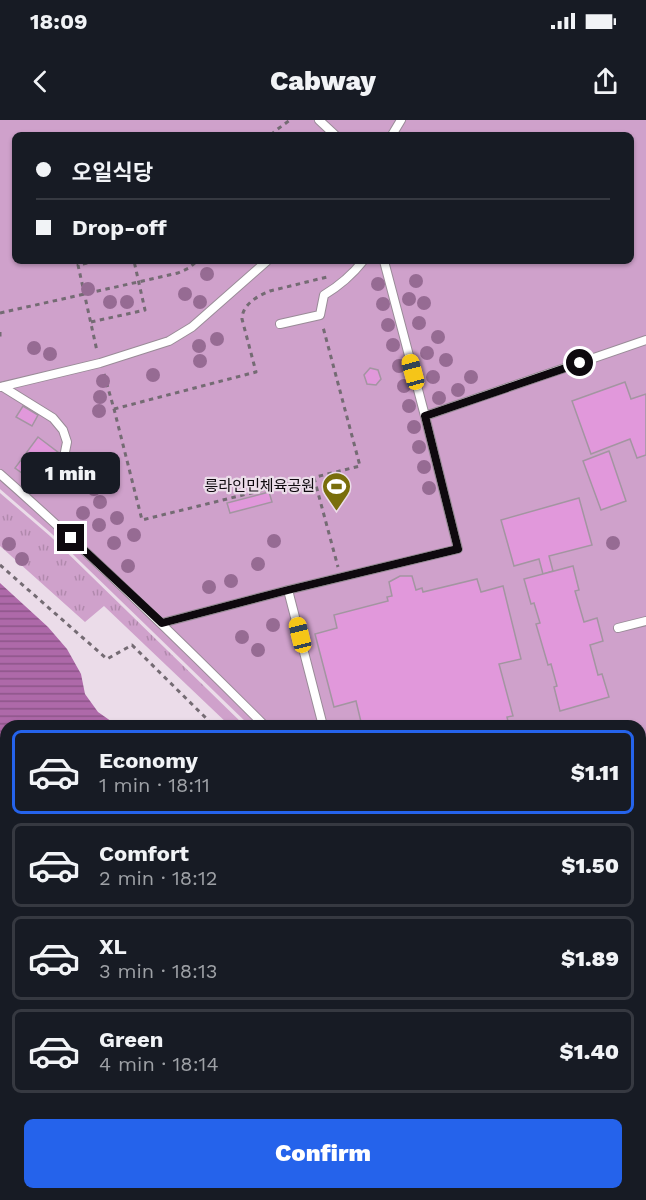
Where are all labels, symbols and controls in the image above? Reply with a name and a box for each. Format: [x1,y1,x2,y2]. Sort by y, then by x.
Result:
text: 18:09 [30,9,88,34]
icon: back [24,65,57,98]
text: Cabway [270,65,376,97]
icon: share [589,65,622,98]
text: 오일식당 [72,160,153,185]
text: Drop-off [72,215,167,240]
route start [566,349,593,376]
car [400,352,426,392]
callout: 1 min [22,451,121,493]
text: 1 min [45,461,96,485]
sports icon: 릉라인민체육공원 [320,470,352,512]
place label: 릉라인민체육공원 [205,477,315,495]
route end [57,524,84,551]
car [287,615,313,655]
icon: car [27,745,81,799]
text: Economy [99,748,198,773]
text: $1.11 [571,760,619,785]
text: 1 min · 18:11 [99,773,210,797]
icon: car [27,838,81,892]
text: Comfort [99,841,189,866]
text: $1.50 [561,853,619,878]
text: 2 min · 18:12 [99,866,218,890]
icon: car [27,931,81,985]
text: XL [99,934,127,959]
text: $1.89 [561,946,619,971]
text: 3 min · 18:13 [99,959,218,983]
icon: car [27,1024,81,1078]
text: Green [99,1027,163,1052]
text: $1.40 [560,1039,619,1064]
text: 4 min · 18:14 [99,1052,219,1076]
button: Confirm [24,1119,622,1188]

